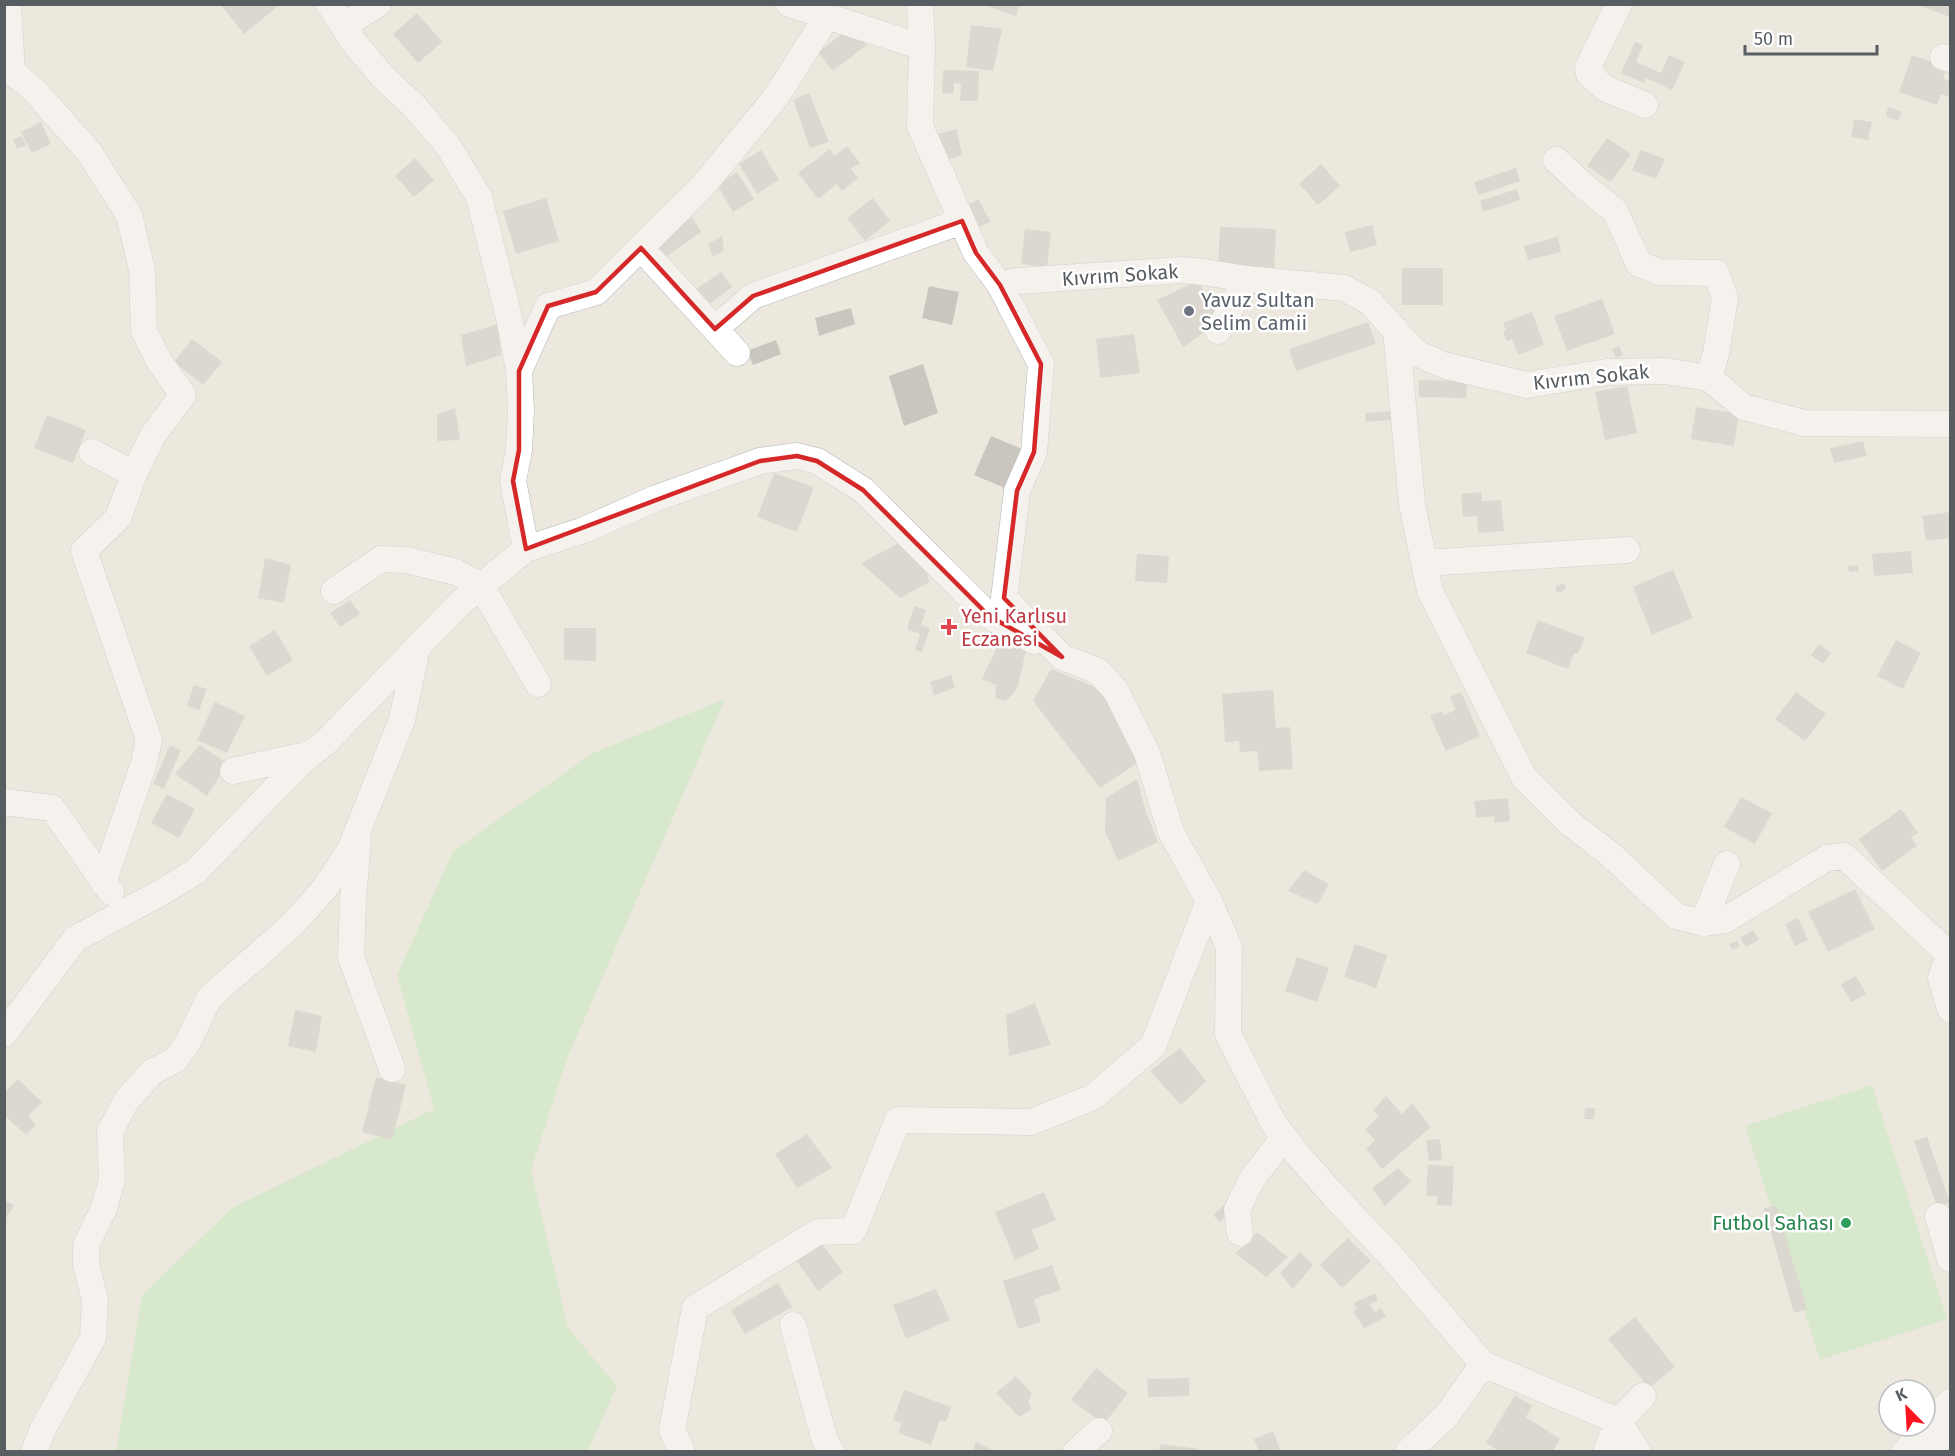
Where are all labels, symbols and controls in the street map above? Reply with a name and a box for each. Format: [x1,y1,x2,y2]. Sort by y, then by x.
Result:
scale bar [1745,18,1877,56]
text: 50 m [1754,28,1793,50]
street label: Kıvrım Sokak [1061,259,1180,291]
place label: Yavuz Sultan Selim Camii [1201,288,1315,335]
marker: Yavuz Sultan Selim Camii [1182,304,1196,318]
street label: Kıvrım Sokak [1532,359,1651,395]
place label: Yeni Karlısu Eczanesi [961,604,1067,651]
marker: Yeni Karlısu Eczanesi [942,620,956,634]
place label: Futbol Sahası [1712,1211,1834,1235]
marker: Futbol Sahası [1839,1216,1853,1230]
north arrow [1877,1378,1937,1438]
text: K [1893,1384,1910,1405]

